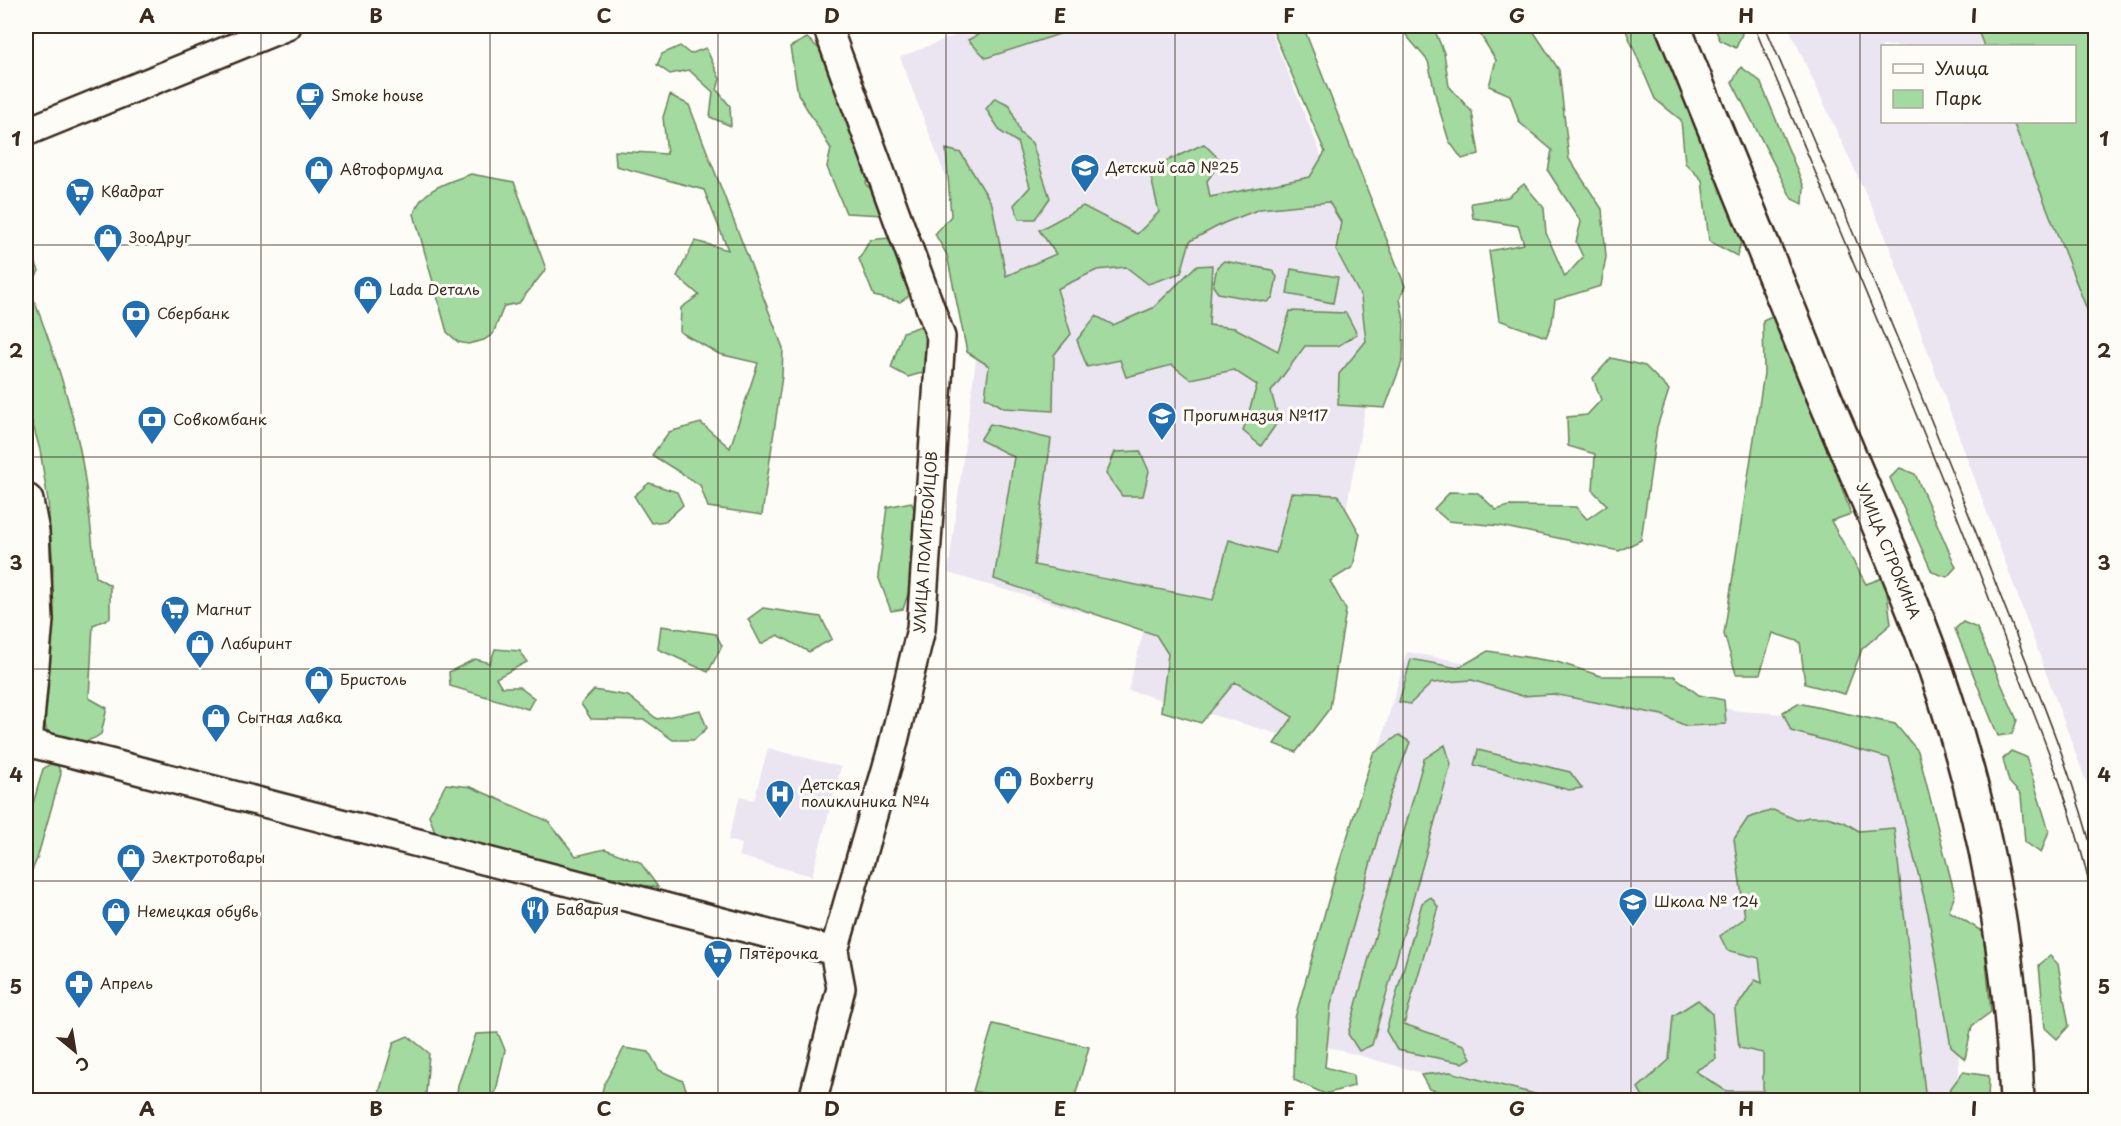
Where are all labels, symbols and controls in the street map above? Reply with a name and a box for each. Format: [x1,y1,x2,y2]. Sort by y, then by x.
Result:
text: A [139,0,155,30]
text: B [369,0,383,30]
text: C [596,0,612,30]
text: D [824,0,840,30]
text: E [1054,0,1066,30]
text: F [1283,0,1295,30]
text: G [1509,0,1525,30]
text: H [1738,0,1754,30]
text: I [1971,0,1977,30]
legend [1881,45,2076,123]
text: Улица [1935,54,1989,81]
cafe icon: Smoke house [294,80,326,122]
place label: Smoke house [331,83,424,106]
text: Парк [1935,84,1982,111]
text: 1 [11,123,21,153]
text: 1 [2099,123,2109,153]
school or university icon: Детский сад №25 [1069,152,1101,194]
shop icon: Автоформула [303,154,335,196]
place label: Детский сад №25 [1105,155,1239,178]
place label: Автоформула [340,157,444,180]
supermarket icon: Квадрат [64,176,96,218]
place label: Квадрат [101,179,164,202]
shop icon: ЗооДруг [92,222,124,264]
place label: ЗооДруг [129,225,191,248]
shop icon: Lada Dеталь [352,274,384,316]
place label: Lada Dеталь [389,277,480,300]
bank icon: Сбербанк [120,298,152,340]
place label: Сбербанк [157,301,229,324]
text: 2 [9,335,23,365]
text: 2 [2097,335,2111,365]
school or university icon: Прогимназия №117 [1146,400,1178,442]
place label: Прогимназия №117 [1183,403,1329,426]
bank icon: Совкомбанк [136,404,168,446]
place label: Совкомбанк [173,407,267,430]
street label: УЛИЦА ПОЛИТБОЙЦОВ [907,450,942,633]
street label: УЛИЦА СТРОКИНА [1852,479,1927,622]
text: 3 [9,547,23,577]
text: 3 [2097,547,2111,577]
supermarket icon: Магнит [159,594,191,636]
place label: Магнит [196,597,251,620]
shop icon: Лабиринт [184,628,216,670]
place label: Лабиринт [221,631,293,654]
shop icon: Бристоль [303,664,335,706]
place label: Бристоль [340,667,407,690]
shop icon: Сытная лавка [200,702,232,744]
place label: Сытная лавка [237,705,343,728]
text: 4 [9,759,23,789]
text: 4 [2097,759,2111,789]
shop icon: Boxberry [992,764,1024,806]
place label: Boxberry [1029,767,1094,790]
place label: Детская поликлиника №4 [800,772,930,812]
hospital icon: Детская поликлиника №4 [764,778,796,820]
shop icon: Электротовары [115,842,147,884]
place label: Электротовары [152,845,265,868]
school or university icon: Школа № 124 [1617,886,1649,928]
place label: Школа № 124 [1654,889,1759,912]
restaurant icon: Бавария [519,894,551,936]
shop icon: Немецкая обувь [100,896,132,938]
place label: Бавария [556,897,619,920]
place label: Немецкая обувь [137,899,259,922]
supermarket icon: Пятёрочка [702,938,734,980]
place label: Пятёрочка [739,941,819,964]
pharmacy icon: Апрель [63,968,95,1010]
text: 5 [10,971,22,1001]
place label: Апрель [100,971,153,994]
text: 5 [2098,971,2110,1001]
north arrow [45,1021,105,1081]
text: С [72,1051,94,1078]
text: A [139,1093,155,1123]
text: B [369,1093,383,1123]
text: C [596,1093,612,1123]
text: D [824,1093,840,1123]
text: E [1054,1093,1066,1123]
text: F [1283,1093,1295,1123]
text: G [1509,1093,1525,1123]
text: H [1738,1093,1754,1123]
text: I [1971,1093,1977,1123]

